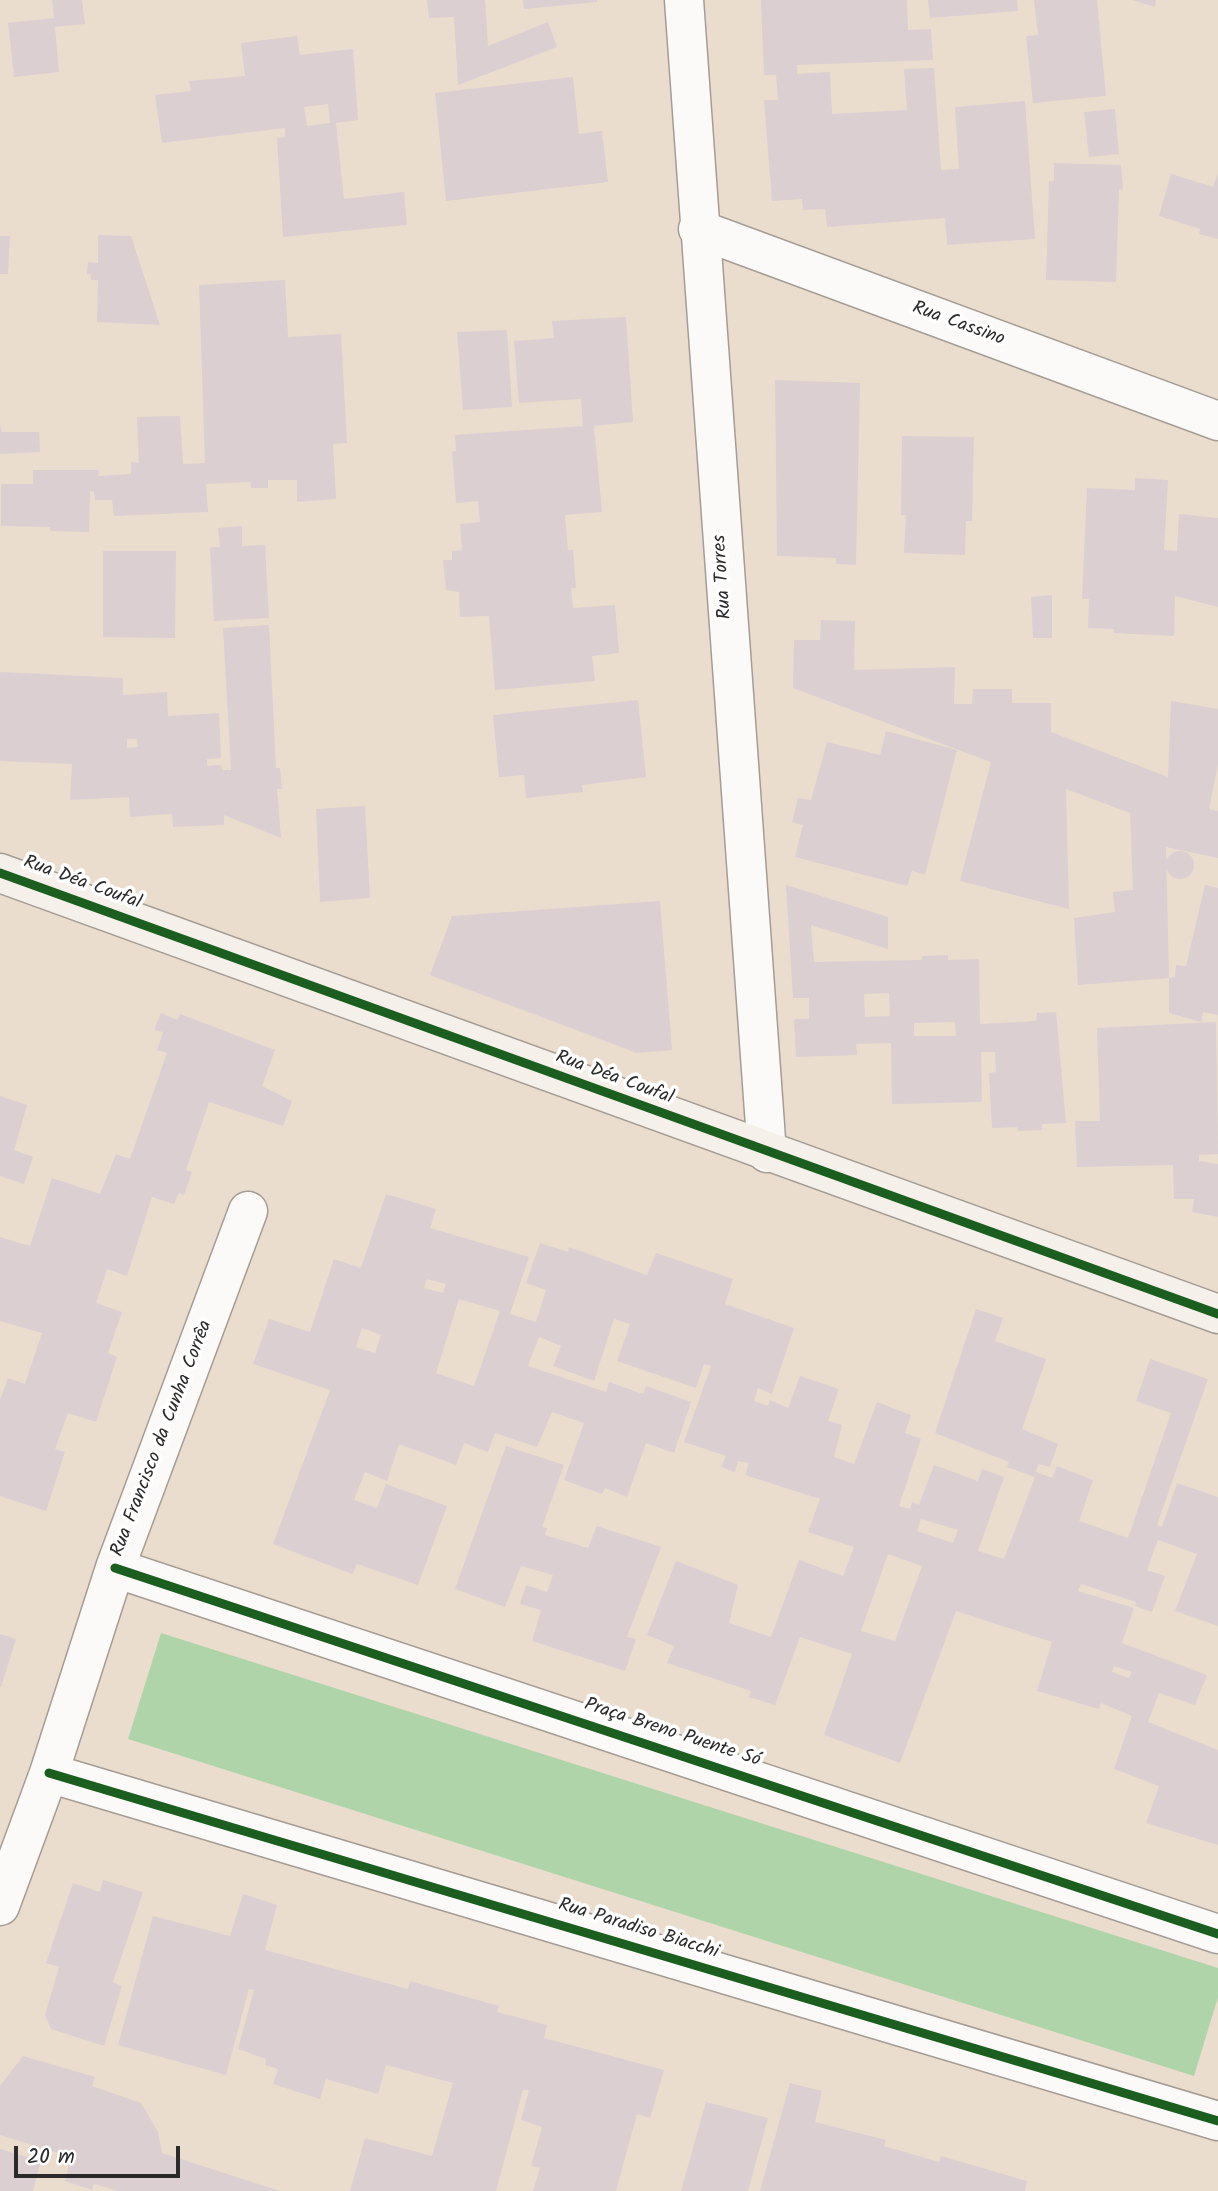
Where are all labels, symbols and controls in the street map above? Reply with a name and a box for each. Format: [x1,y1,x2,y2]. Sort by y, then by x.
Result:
street label: Rua Cassino [909,298,1007,352]
street label: Rua Torres [710,534,738,620]
street label: Rua Déa Coufal [20,852,144,916]
street label: Rua Déa Coufal [552,1047,676,1111]
street label: Rua Francisco da Cunha Corrêa [107,1318,219,1560]
street label: Praça Breno Puente Só [581,1695,763,1773]
street label: Rua Paradiso Biacchi [555,1895,721,1965]
scale bar [18,2132,184,2176]
text: 20 m [27,2141,75,2174]

